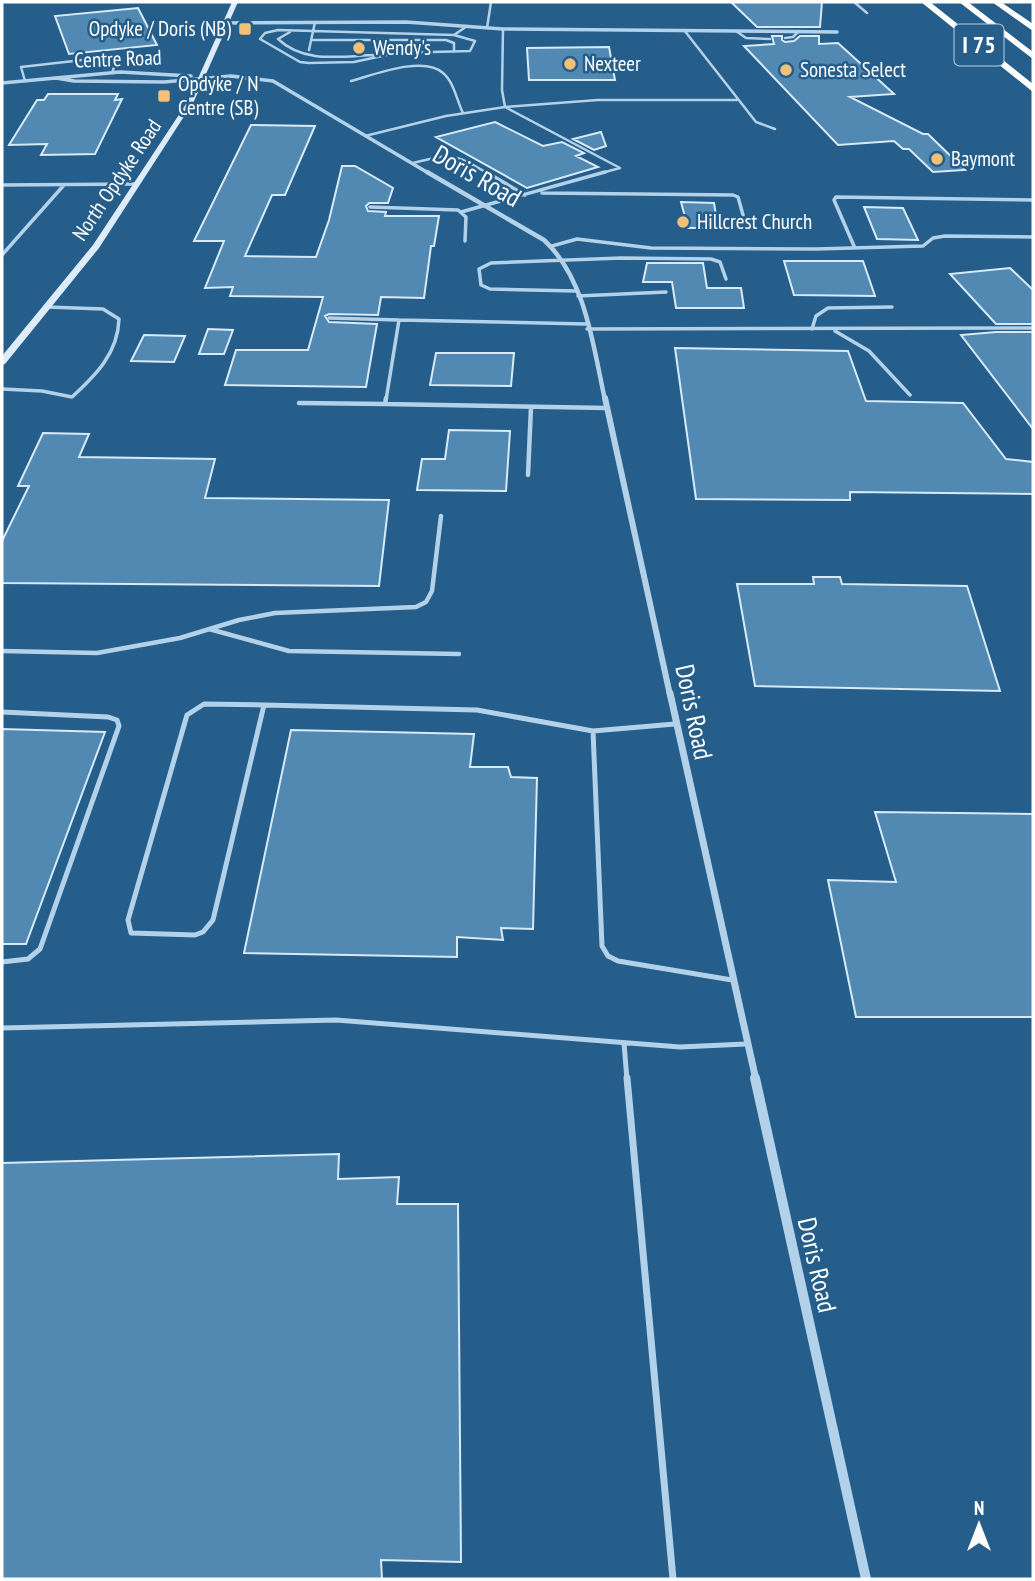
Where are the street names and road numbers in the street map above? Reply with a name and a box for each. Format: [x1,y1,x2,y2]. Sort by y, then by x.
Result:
road number: I 75 [954,25,1004,66]
street label: Centre Road [74,43,162,74]
street label: North Opdyke Road [66,114,167,246]
street label: Doris Road [427,137,527,214]
street label: Doris Road [668,661,721,762]
street label: Doris Road [791,1214,844,1316]

